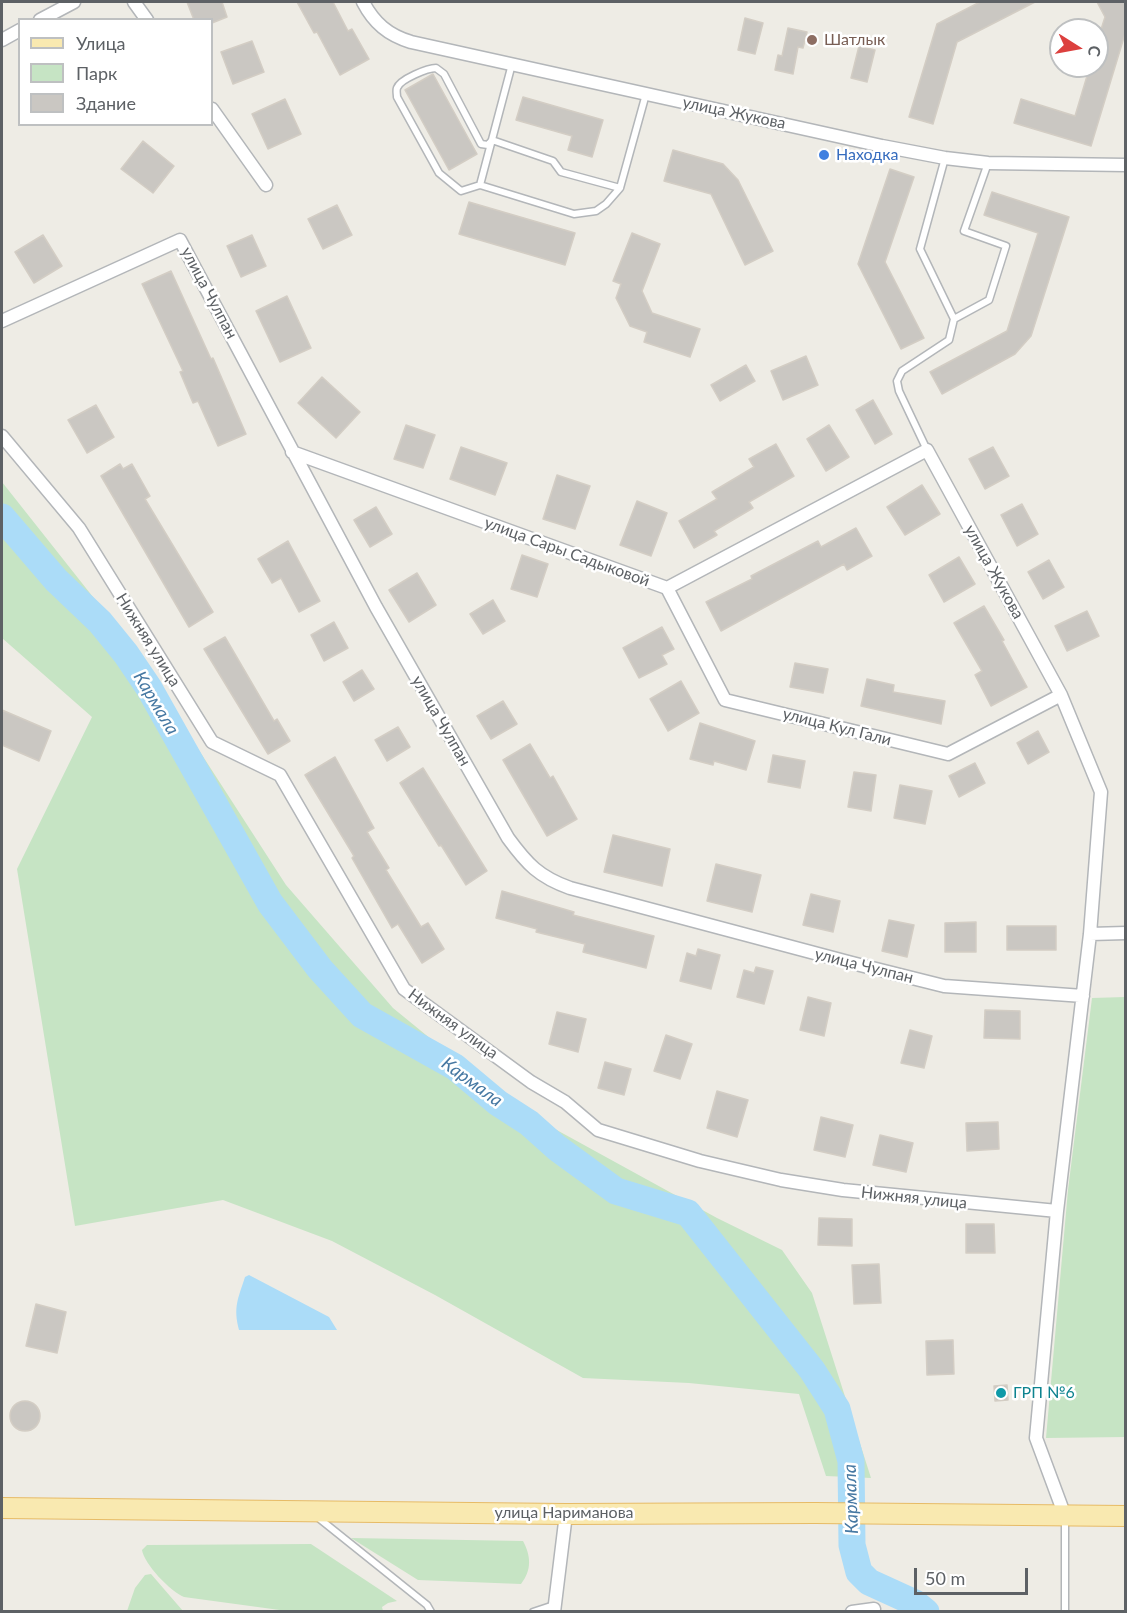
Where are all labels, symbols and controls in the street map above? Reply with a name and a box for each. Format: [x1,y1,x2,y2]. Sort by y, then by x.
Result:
legend [18,18,213,126]
north arrow [1049,18,1109,78]
place label: Шатлык [824,30,885,50]
text: Улица [76,32,126,54]
marker: Шатлык [805,33,819,47]
text: С [1085,44,1106,58]
text: Парк [76,62,117,84]
text: Здание [76,92,136,114]
street label: улица Жукова [681,93,787,133]
place label: Находка [836,145,898,165]
marker: Находка [817,148,831,162]
street label: улица Чулпан [177,244,241,342]
street label: улица Сары Садыковой [482,513,652,591]
street label: улица Жукова [960,522,1028,622]
street label: Нижняя улица [112,590,184,690]
water label: Кармала [129,667,183,739]
street label: улица Чулпан [407,672,475,770]
street label: улица Кул Гали [781,704,893,750]
street label: улица Чулпан [813,944,915,988]
street label: Нижняя улица [404,985,502,1063]
water label: Кармала [437,1053,507,1111]
street label: Нижняя улица [860,1183,968,1213]
place label: ГРП №6 [1013,1383,1075,1403]
marker: ГРП №6 [994,1386,1008,1400]
water label: Кармала [839,1464,863,1534]
street label: улица Нариманова [494,1503,634,1523]
scale bar [917,1556,1031,1594]
text: 50 m [925,1567,965,1589]

